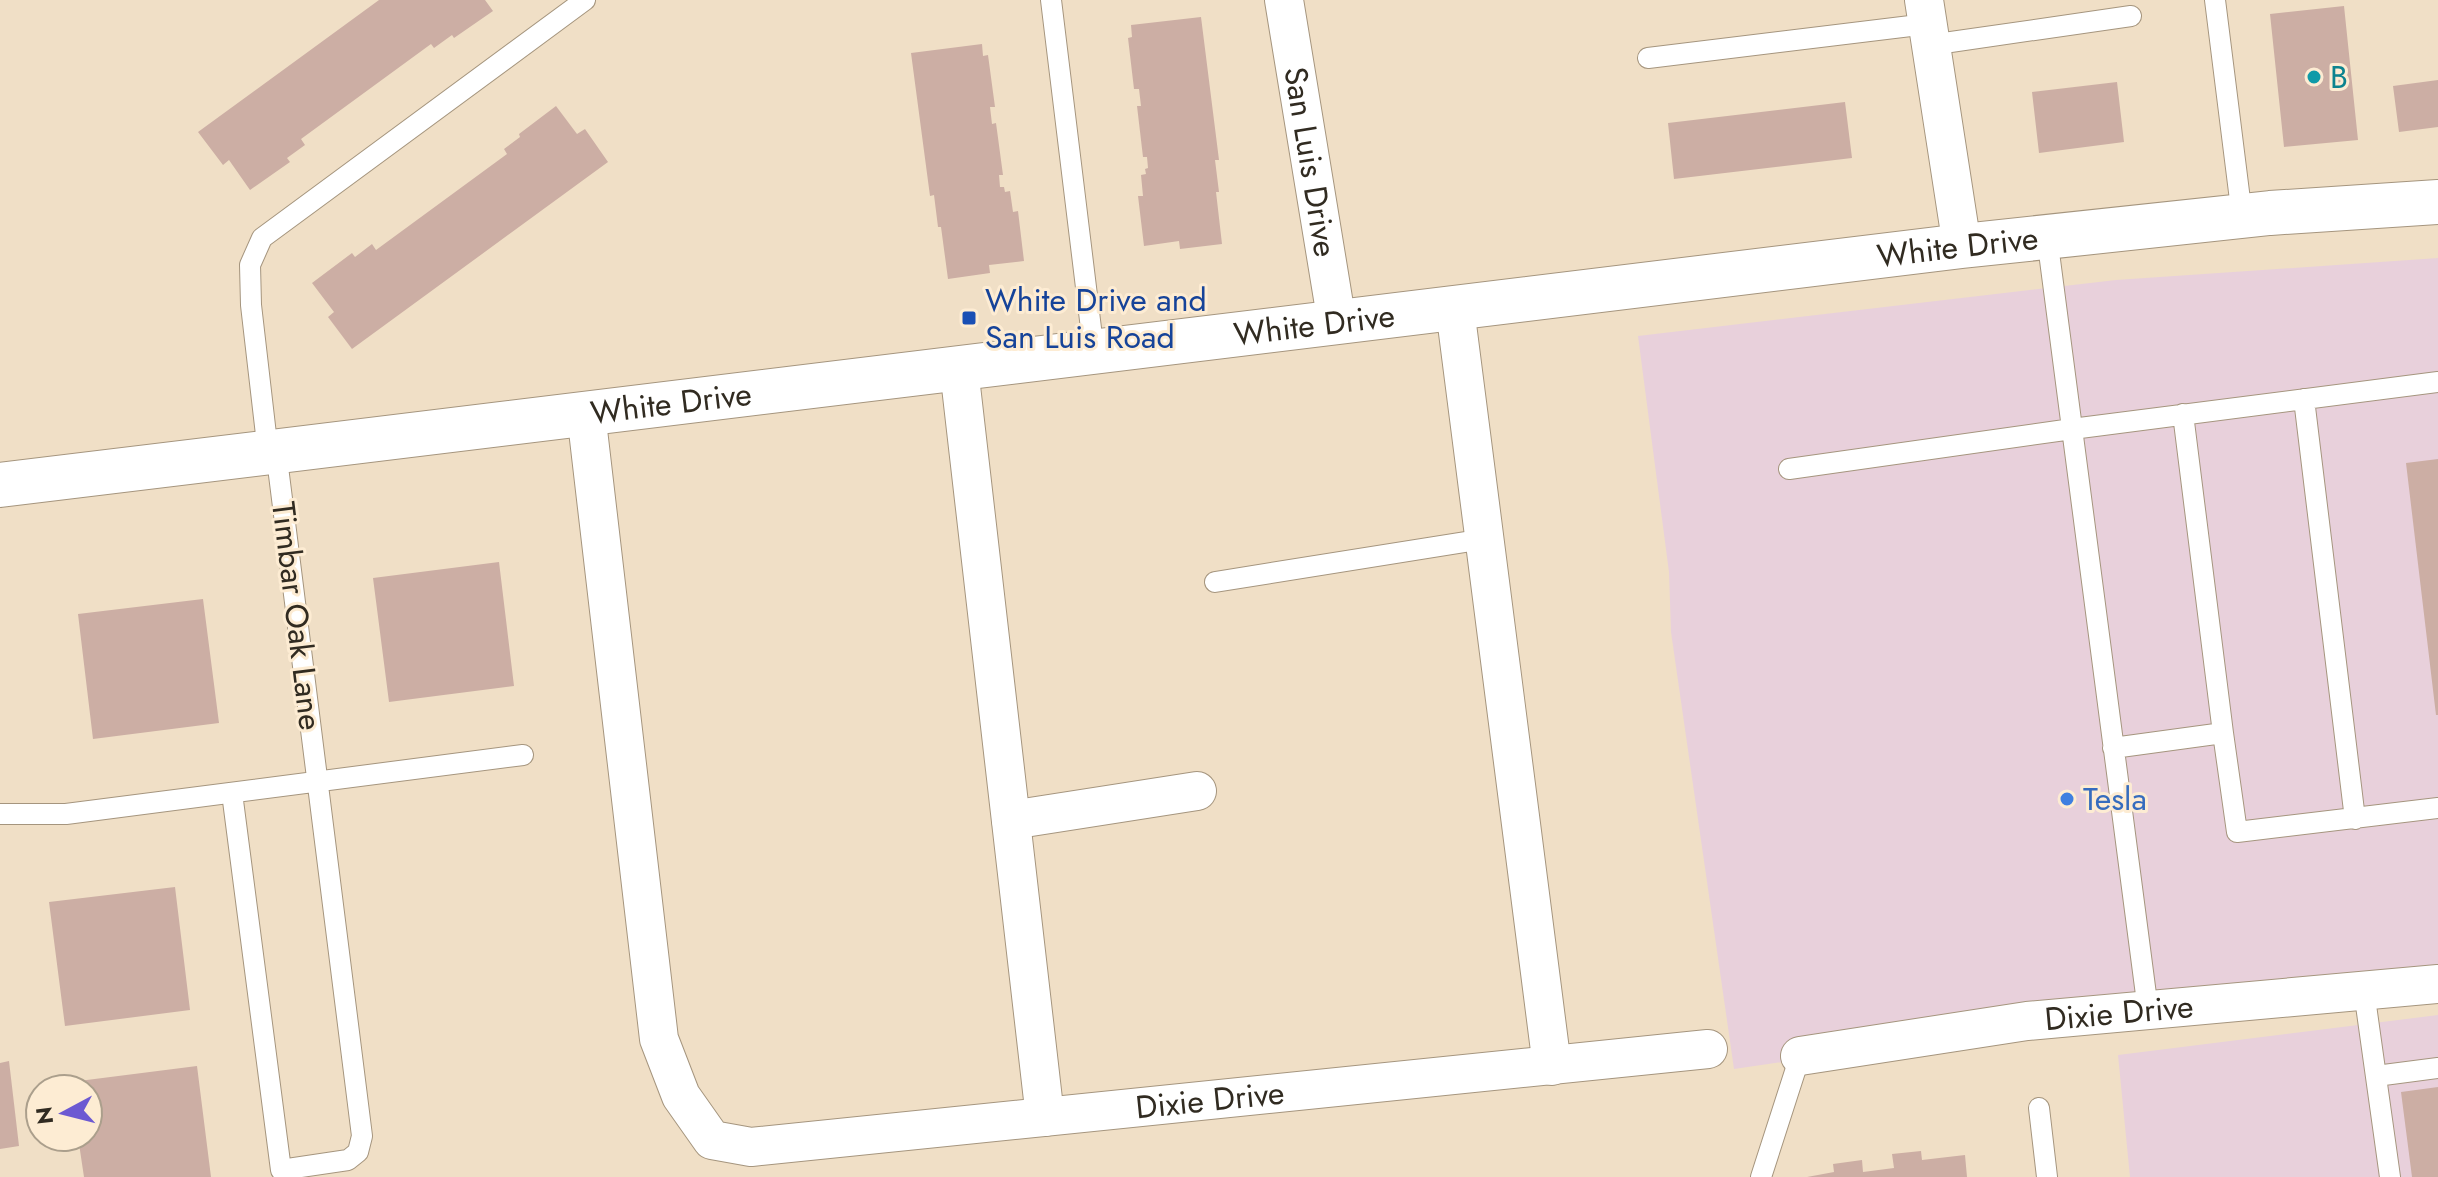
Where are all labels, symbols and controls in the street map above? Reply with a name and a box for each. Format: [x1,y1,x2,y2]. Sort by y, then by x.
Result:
place label: B [2330,54,2348,100]
street label: San Luis Drive [1272,63,1349,260]
marker: B [2305,68,2323,86]
street label: White Drive [1874,215,2040,279]
place label: White Drive and San Luis Road [985,277,1207,360]
street label: White Drive [1231,292,1397,358]
marker: White Drive and San Luis Road [960,309,978,327]
street label: White Drive [588,371,754,436]
street label: Timbar Oak Lane [260,499,334,733]
place label: Tesla [2083,776,2147,822]
marker: Tesla [2058,790,2076,808]
street label: Dixie Drive [2043,983,2195,1042]
street label: Dixie Drive [1133,1070,1286,1130]
north arrow [24,1073,104,1153]
text: N [27,1105,61,1126]

